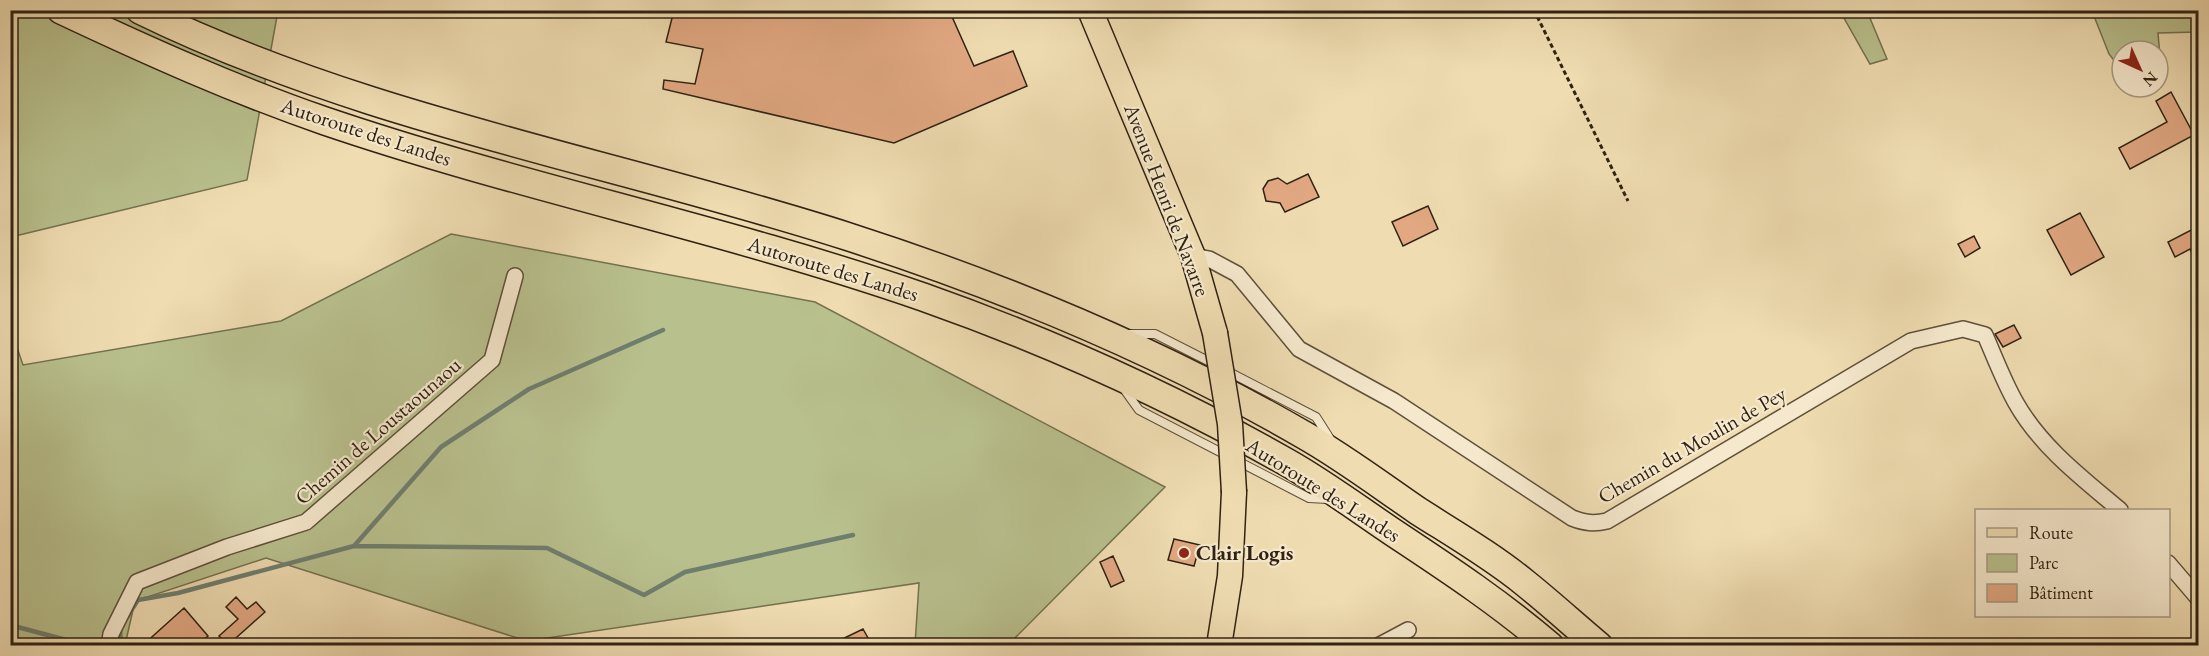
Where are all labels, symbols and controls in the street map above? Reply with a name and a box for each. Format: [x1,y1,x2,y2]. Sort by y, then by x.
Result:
north arrow [2110,39,2170,99]
text: N [2138,67,2162,91]
street label: Autoroute des Landes [277,91,455,172]
street label: Avenue Henri de Navarre [1118,99,1217,300]
street label: Autoroute des Landes [744,229,922,307]
street label: Chemin de Loustaounaou [289,351,466,510]
street label: Chemin du Moulin de Pey [1593,379,1791,510]
street label: Autoroute des Landes [1240,431,1406,548]
legend [1975,509,2170,617]
text: Route [2029,521,2073,544]
place label: Clair Logis [1196,539,1293,566]
marker: Clair Logis [1177,546,1191,560]
text: Parc [2029,551,2059,574]
text: Bâtiment [2029,581,2093,604]

